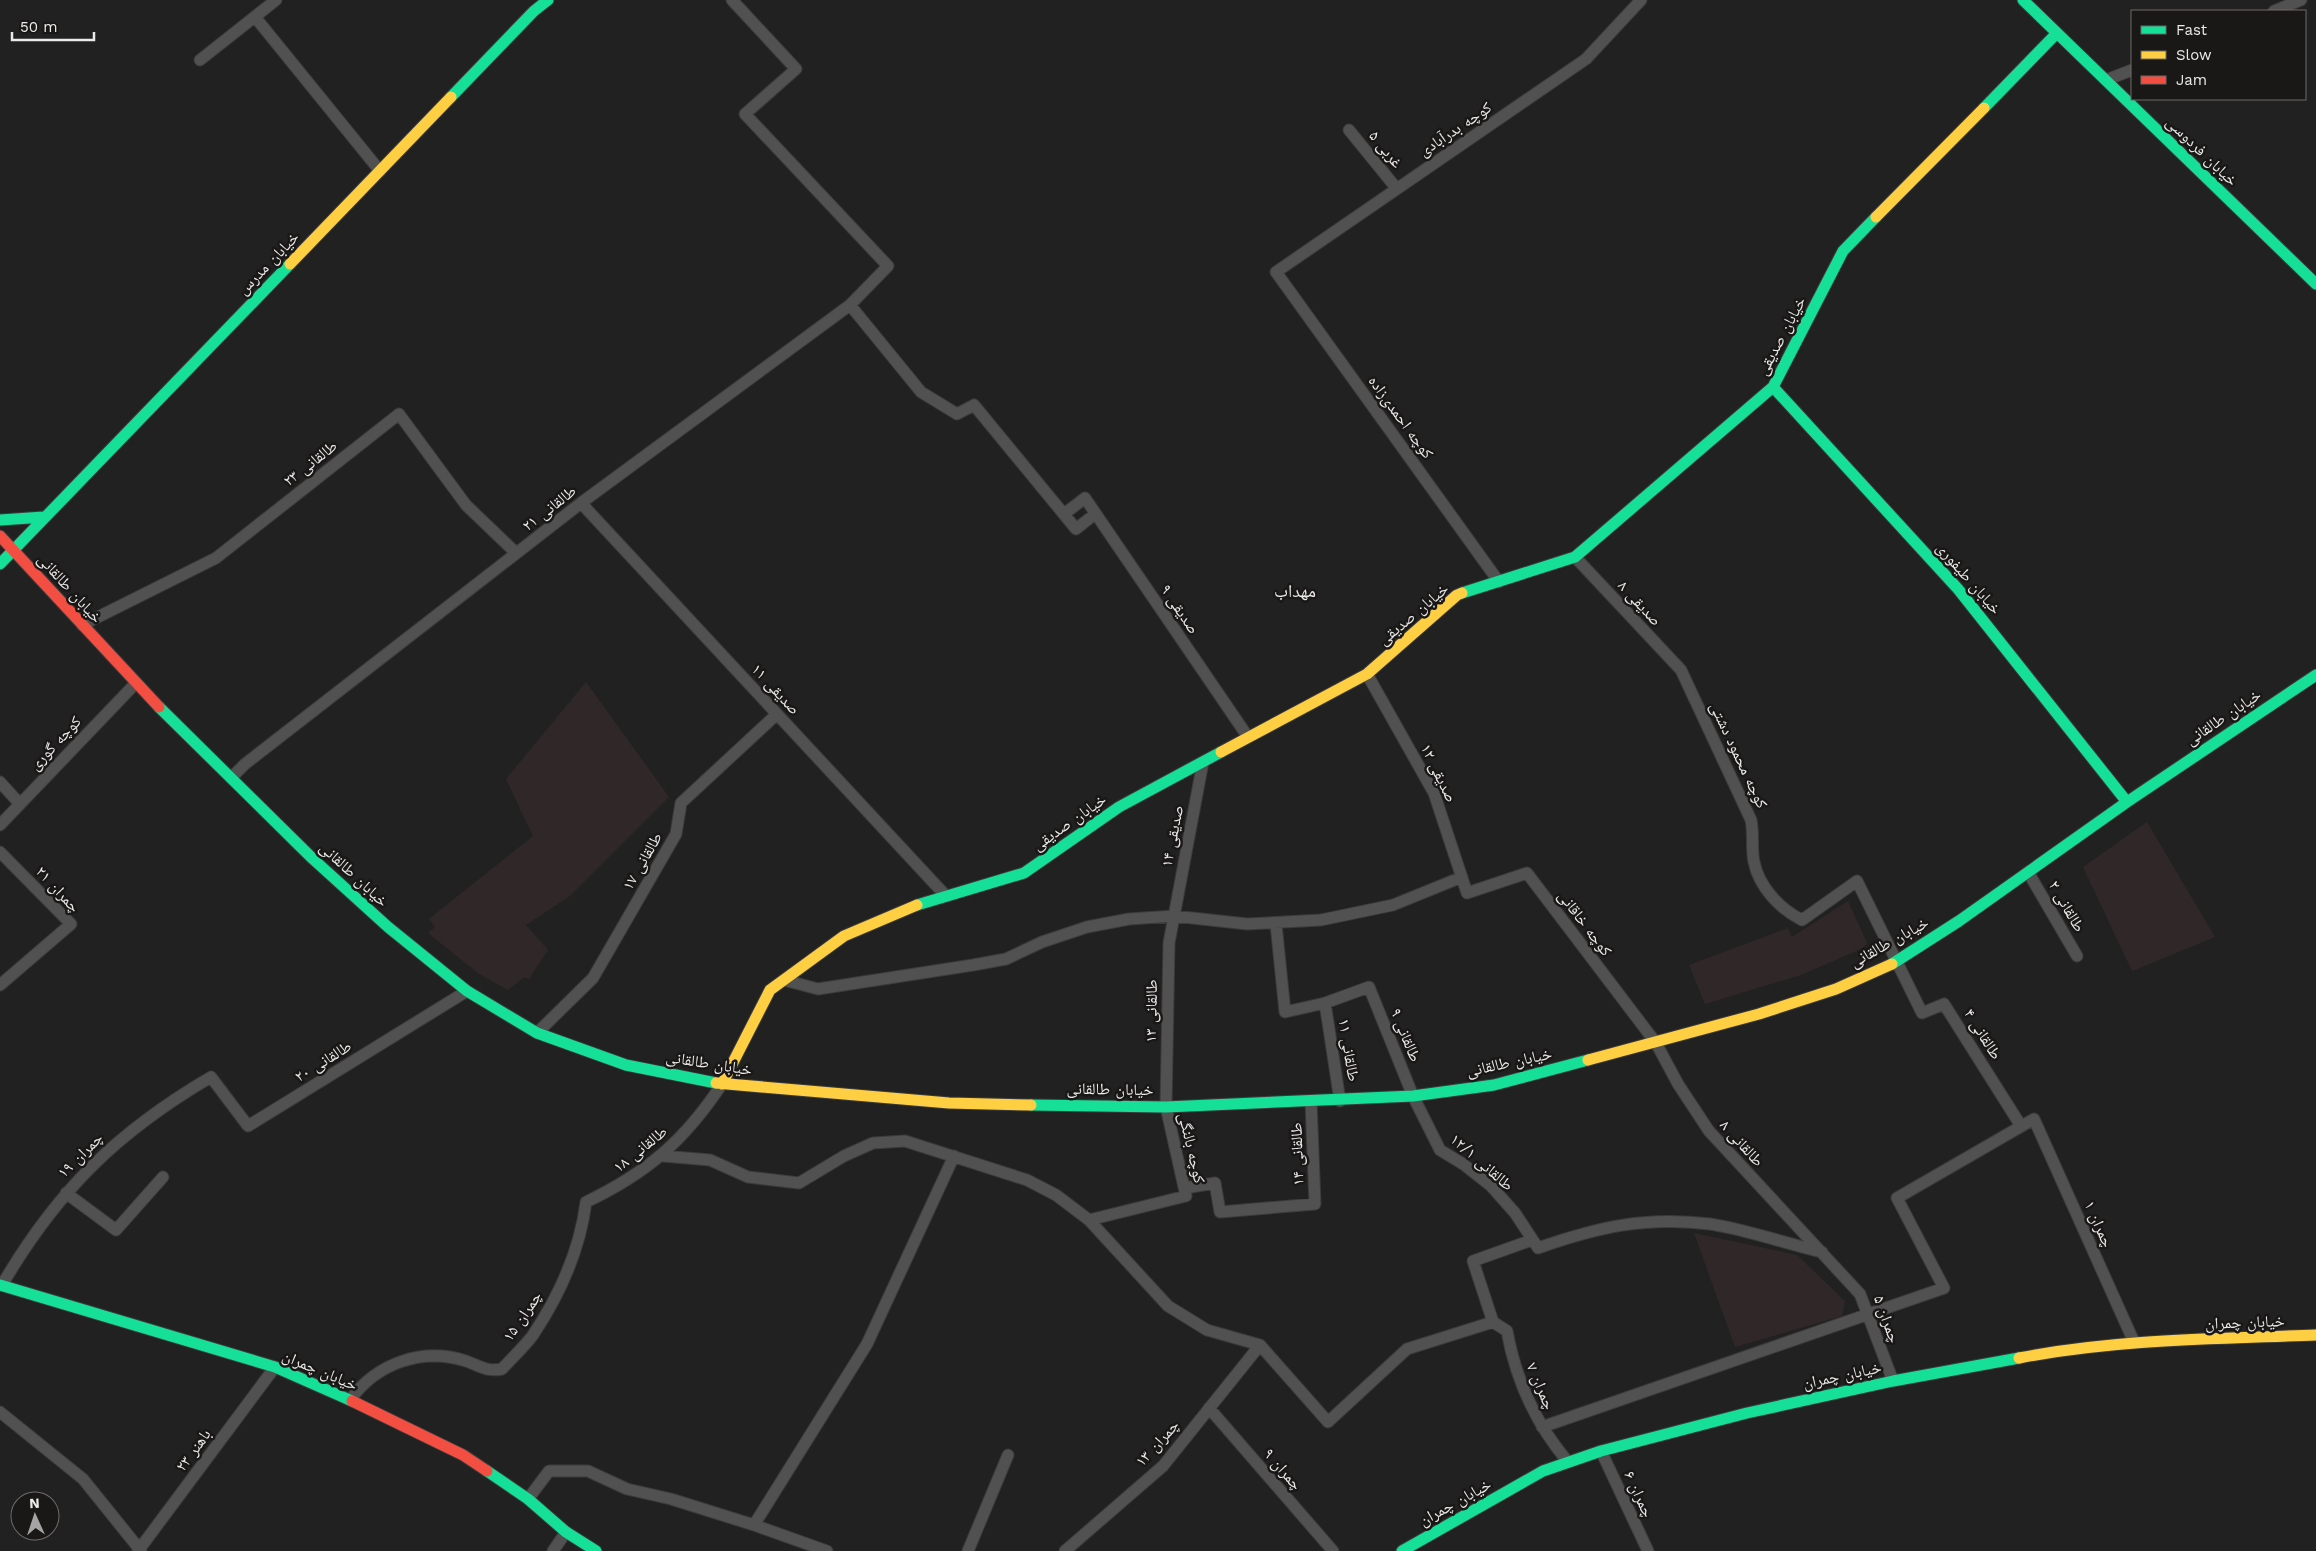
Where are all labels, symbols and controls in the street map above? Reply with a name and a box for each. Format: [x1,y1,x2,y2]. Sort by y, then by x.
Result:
scale bar [12,10,95,42]
legend [2131,10,2306,100]
text: 50 m [20,18,57,36]
text: Fast [2176,21,2208,39]
text: Slow [2176,46,2212,64]
text: Jam [2176,71,2207,89]
street label: کوچه بدرآبادی [1415,97,1496,161]
street label: خیابان فردوسی [2162,112,2242,191]
street label: ۵ غربی [1364,126,1407,172]
street label: خیابان مدرس [233,227,304,299]
street label: خیابان صدیقی [1752,294,1810,379]
street label: کوچه احمدی‌زاده [1364,372,1438,463]
street label: طالقانی ۲۳ [279,436,341,491]
street label: طالقانی ۲۱ [518,481,580,536]
street label: خیابان طیفوری [1932,538,2005,619]
street label: خیابان طالقانی [33,549,106,627]
street label: صدیقی ۸ [1613,576,1666,630]
street label: خیابان صدیقی [1374,579,1453,650]
district label: مهداب [1274,580,1316,601]
street label: صدیقی ۹ [1156,581,1203,638]
street label: صدیقی ۱۱ [747,660,804,719]
street label: خیابان طالقانی [2182,685,2265,750]
street label: کوچه محمود دشتی [1705,699,1772,812]
street label: کوچه گوری [25,712,86,775]
street label: صدیقی ۱۲ [1416,741,1461,806]
street label: خیابان صدیقی [1028,790,1110,855]
street label: صدیقی ۱۴ [1157,803,1188,869]
street label: طالقانی ۱۷ [618,829,667,894]
street label: خیابان طالقانی [315,837,392,911]
street label: چمران ۲۱ [31,862,84,917]
street label: طالقانی ۲ [2044,877,2089,936]
street label: کوچه خاقانی [1553,886,1616,960]
street label: خیابان طالقانی [1846,913,1932,972]
street label: طالقانی ۱۳ [1141,979,1162,1043]
street label: طالقانی ۹ [1386,1005,1425,1065]
street label: طالقانی ۴ [1959,1005,2006,1063]
street label: طالقانی ۱۱ [1334,1017,1363,1083]
street label: طالقانی ۲۰ [291,1036,355,1087]
street label: خیابان طالقانی [1465,1044,1554,1081]
street label: خیابان طالقانی [664,1047,753,1080]
street label: خیابان طالقانی [1066,1079,1154,1100]
street label: کوچه بالنگی [1174,1111,1209,1186]
street label: طالقانی ۸ [1715,1116,1768,1171]
street label: طالقانی ۱۸ [609,1122,671,1177]
street label: طالقانی ۱۴ [1286,1122,1309,1186]
street label: چمران ۱۹ [53,1128,107,1182]
street label: طالقانی ۱۲/۱ [1446,1129,1518,1195]
street label: چمران ۱ [2079,1198,2118,1251]
street label: چمران ۱۵ [498,1287,546,1345]
street label: چمران ۵ [1869,1293,1904,1346]
street label: خیابان چمران [2205,1311,2285,1334]
street label: خیابان چمران [279,1346,360,1395]
street label: خیابان چمران [1801,1357,1883,1394]
street label: چمران ۷ [1522,1360,1559,1413]
street label: چمران ۱۳ [1131,1416,1184,1471]
street label: باهنر ۲۳ [171,1425,215,1475]
street label: چمران ۹ [1259,1444,1306,1494]
street label: چمران ۶ [1619,1468,1658,1521]
street label: خیابان چمران [1416,1474,1495,1531]
north arrow [10,1491,60,1541]
text: N [29,1495,40,1511]

